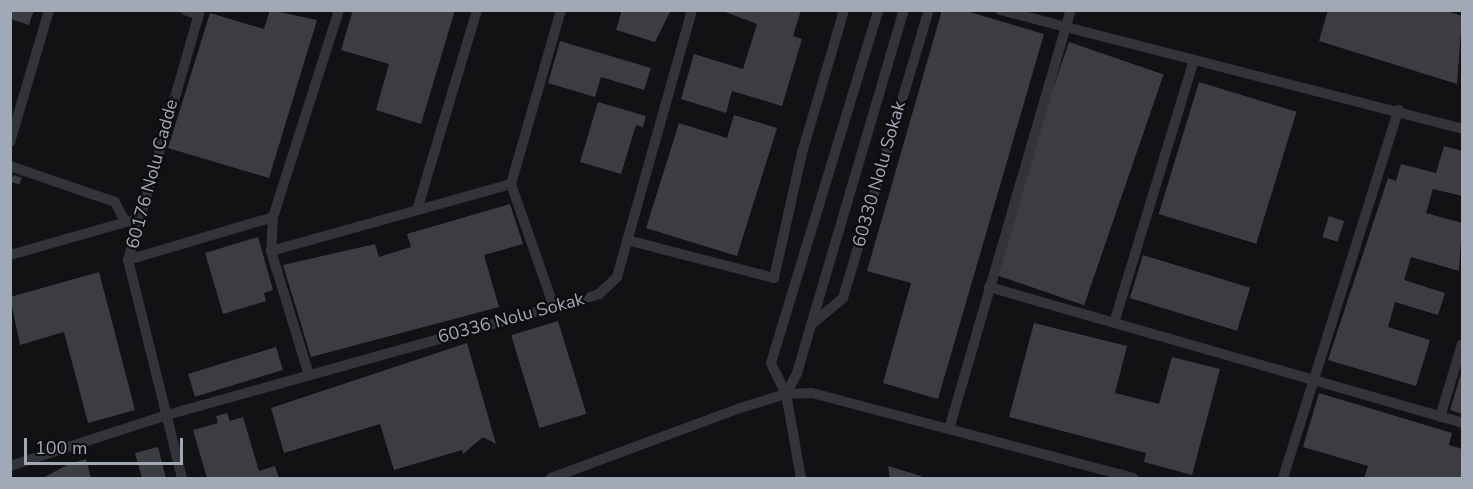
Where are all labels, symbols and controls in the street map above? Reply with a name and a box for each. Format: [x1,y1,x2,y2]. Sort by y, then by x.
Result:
street label: 60176 Nolu Cadde [122,97,182,251]
street label: 60330 Nolu Sokak [848,99,910,249]
street label: 60336 Nolu Sokak [436,288,586,348]
scale bar [27,426,186,464]
text: 100 m [35,436,87,460]

